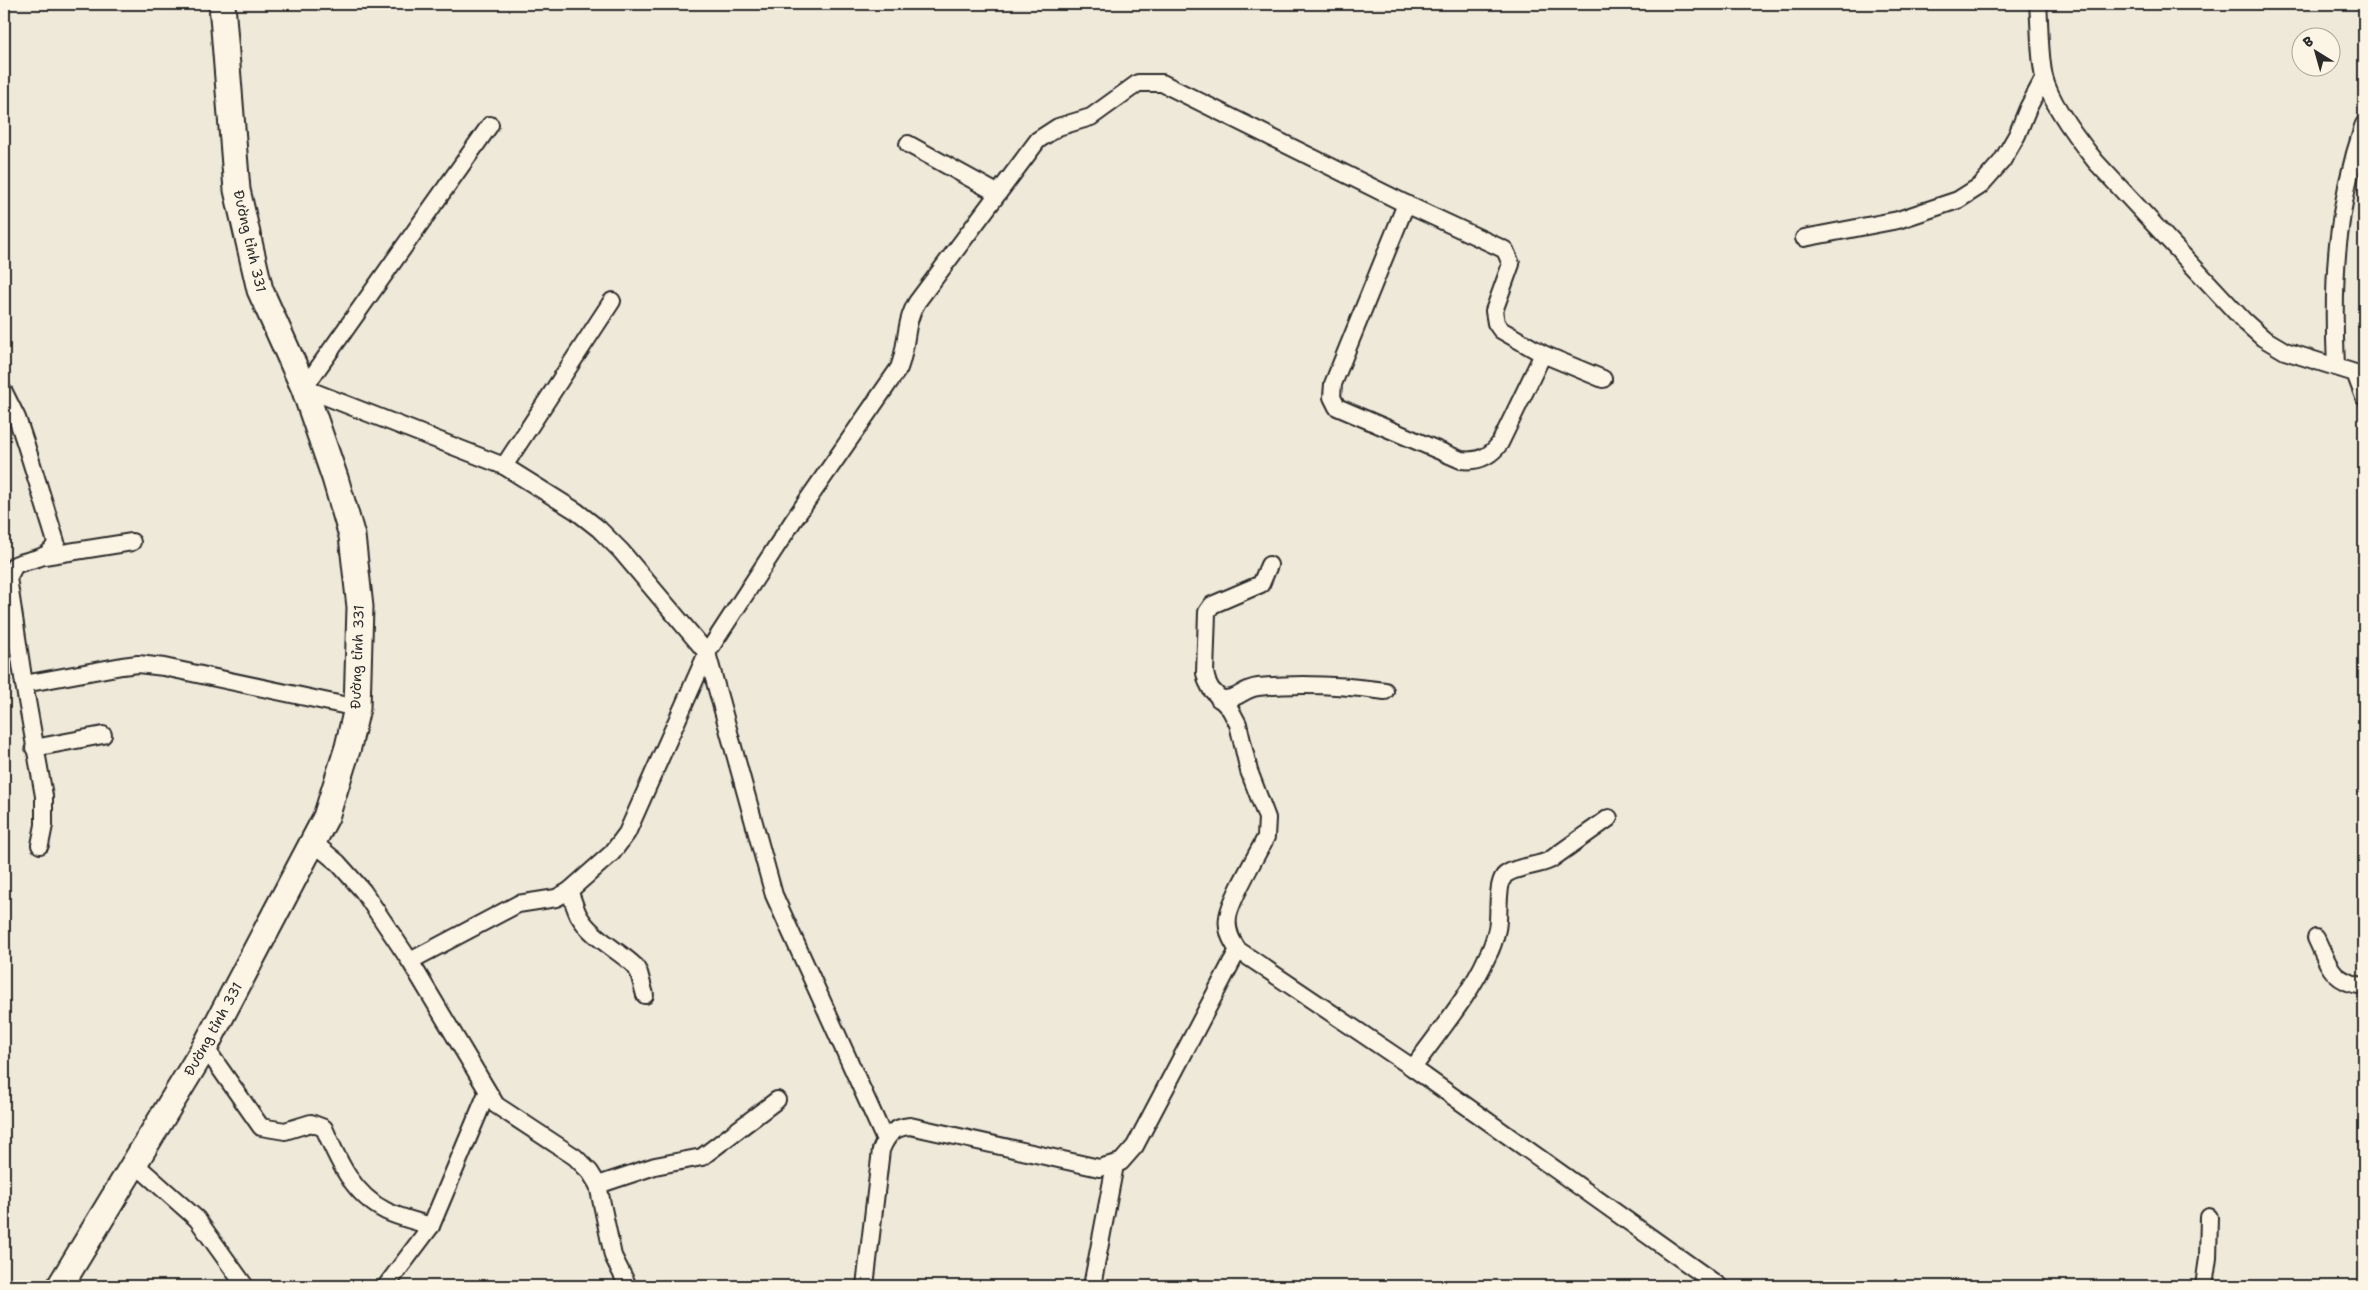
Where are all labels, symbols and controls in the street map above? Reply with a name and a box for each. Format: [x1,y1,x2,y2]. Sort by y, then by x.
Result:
north arrow [2290,28,2340,78]
text: B [2299,32,2317,51]
street label: Đường tỉnh 331 [230,188,270,294]
street label: Đường tỉnh 331 [346,605,368,709]
street label: Đường tỉnh 331 [180,979,246,1079]

